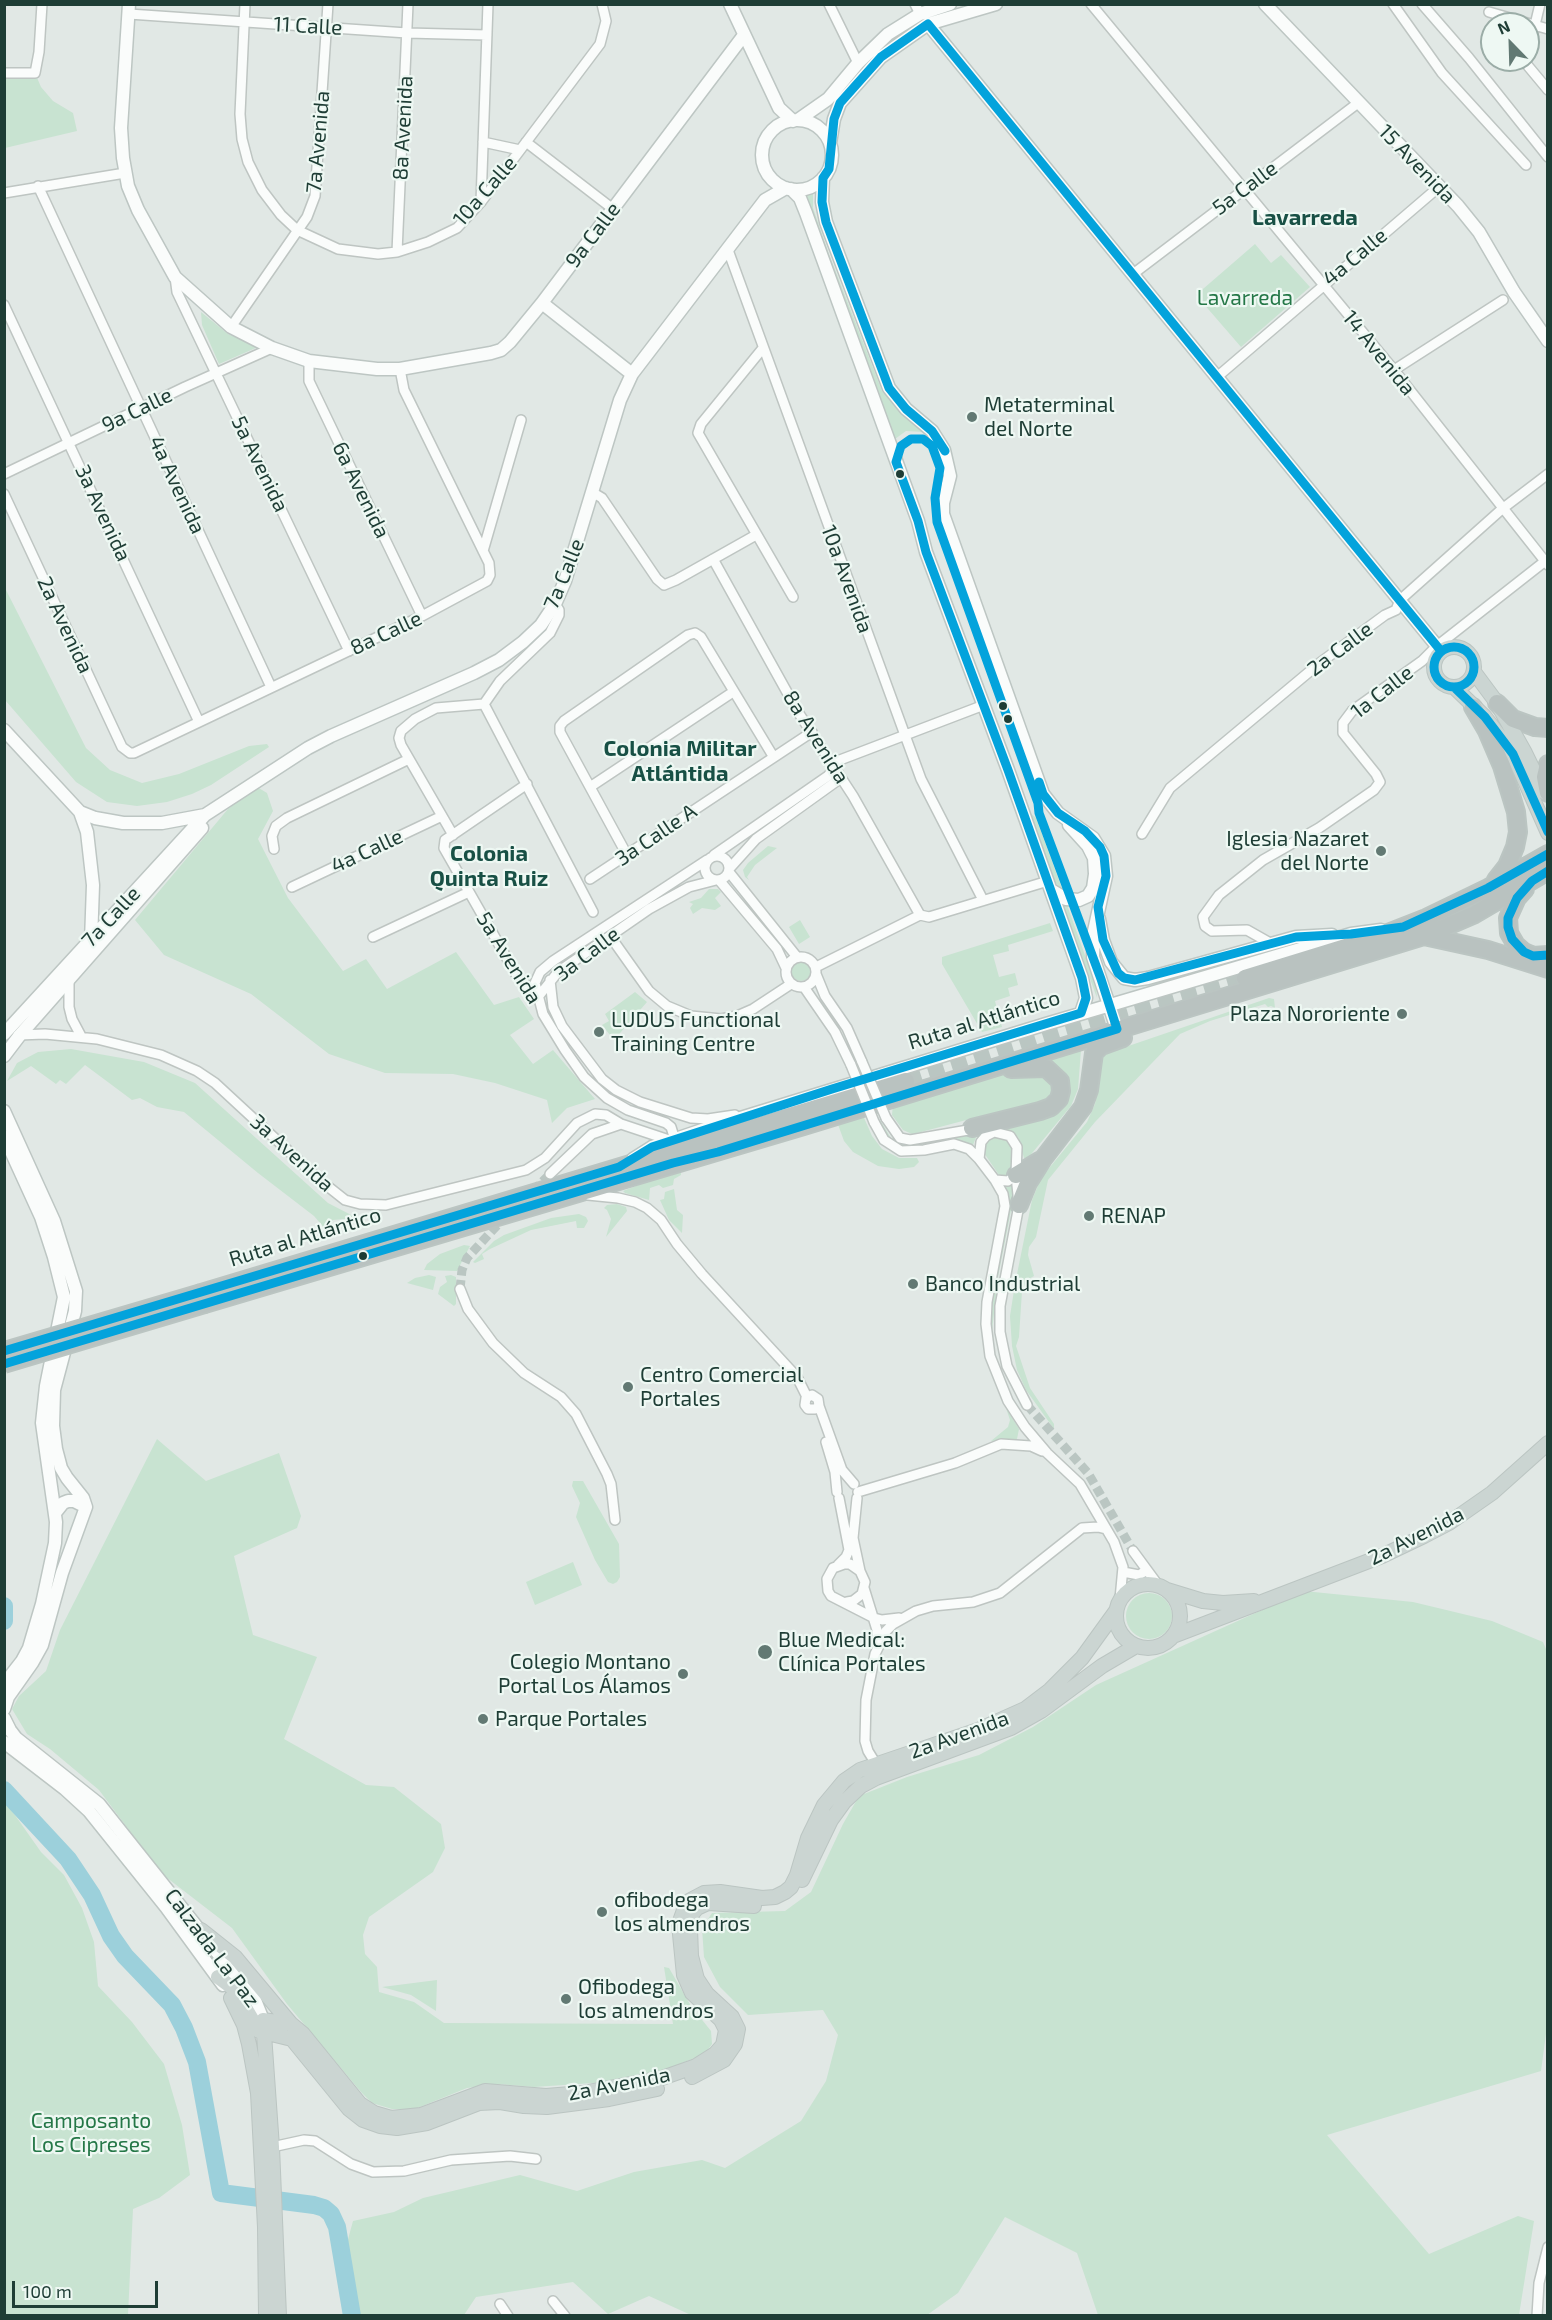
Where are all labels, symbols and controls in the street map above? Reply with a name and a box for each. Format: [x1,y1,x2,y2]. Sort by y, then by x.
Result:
street label: 11 Calle [273,12,343,40]
north arrow [1480,12,1540,72]
text: N [1495,16,1513,38]
street label: 8a Avenida [388,75,418,181]
street label: 7a Avenida [301,90,335,194]
street label: 15 Avenida [1373,119,1461,209]
street label: 10a Calle [448,151,522,231]
street label: 5a Calle [1208,155,1282,221]
street label: 9a Calle [560,197,626,273]
district label: Lavarreda [1252,205,1358,231]
street label: 4a Calle [1318,223,1392,291]
park label: Lavarreda [1197,285,1293,311]
street label: 14 Avenida [1337,305,1421,401]
street label: 9a Calle [98,382,176,438]
place label: Metaterminal del Norte [984,392,1114,442]
marker: Metaterminal del Norte [965,410,979,424]
street label: 5a Avenida [226,412,294,516]
street label: 4a Avenida [143,432,211,538]
street label: 6a Avenida [327,438,395,542]
street label: 3a Avenida [70,461,136,565]
unlabelled marker [894,468,906,480]
street label: 10a Avenida [816,522,878,636]
street label: 7a Calle [538,535,590,613]
street label: 2a Avenida [32,573,98,677]
street label: 8a Calle [346,605,426,661]
street label: 2a Calle [1302,616,1378,682]
street label: 1a Calle [1346,660,1418,724]
street label: 8a Avenida [778,686,854,788]
unlabelled marker [997,700,1009,712]
unlabelled marker [1002,713,1014,725]
district label: Colonia Militar Atlántida [603,736,757,788]
street label: 3a Calle A [610,799,702,871]
street label: 4a Calle [327,823,407,879]
place label: Iglesia Nazaret del Norte [1226,826,1369,876]
district label: Colonia Quinta Ruiz [430,841,548,892]
marker: Iglesia Nazaret del Norte [1374,844,1388,858]
street label: 7a Calle [76,881,146,953]
street label: 5a Avenida [471,907,547,1009]
street label: 3a Calle [549,921,625,987]
street label: Ruta al Atlántico [905,985,1063,1055]
place label: Plaza Nororiente [1230,1001,1390,1027]
place label: LUDUS Functional Training Centre [611,1007,780,1057]
marker: Plaza Nororiente [1395,1007,1409,1021]
marker: LUDUS Functional Training Centre [592,1025,606,1039]
street label: 3a Avenida [245,1109,339,1197]
street label: Ruta al Atlántico [226,1202,384,1272]
place label: RENAP [1101,1203,1166,1229]
marker: RENAP [1082,1209,1096,1223]
unlabelled marker [357,1250,369,1262]
place label: Banco Industrial [925,1271,1080,1297]
marker: Banco Industrial [906,1277,920,1291]
place label: Centro Comercial Portales [640,1362,803,1412]
marker: Centro Comercial Portales [621,1380,635,1394]
street label: 2a Avenida [1364,1501,1468,1571]
place label: Blue Medical: Clínica Portales [778,1627,926,1677]
marker: Blue Medical: Clínica Portales [756,1643,774,1661]
place label: Colegio Montano Portal Los Álamos [498,1649,671,1699]
marker: Colegio Montano Portal Los Álamos [676,1667,690,1681]
street label: 2a Avenida [906,1705,1012,1765]
place label: Parque Portales [495,1706,647,1732]
marker: Parque Portales [476,1712,490,1726]
street label: Calzada La Paz [159,1884,265,2012]
place label: ofibodega los almendros [614,1887,750,1937]
marker: ofibodega los almendros [595,1905,609,1919]
place label: Ofibodega los almendros [578,1974,714,2024]
marker: Ofibodega los almendros [559,1992,573,2006]
street label: 2a Avenida [566,2062,672,2106]
park label: Camposanto Los Cipreses [31,2108,151,2158]
scale bar [15,2269,160,2307]
text: 100 m [23,2280,72,2302]

